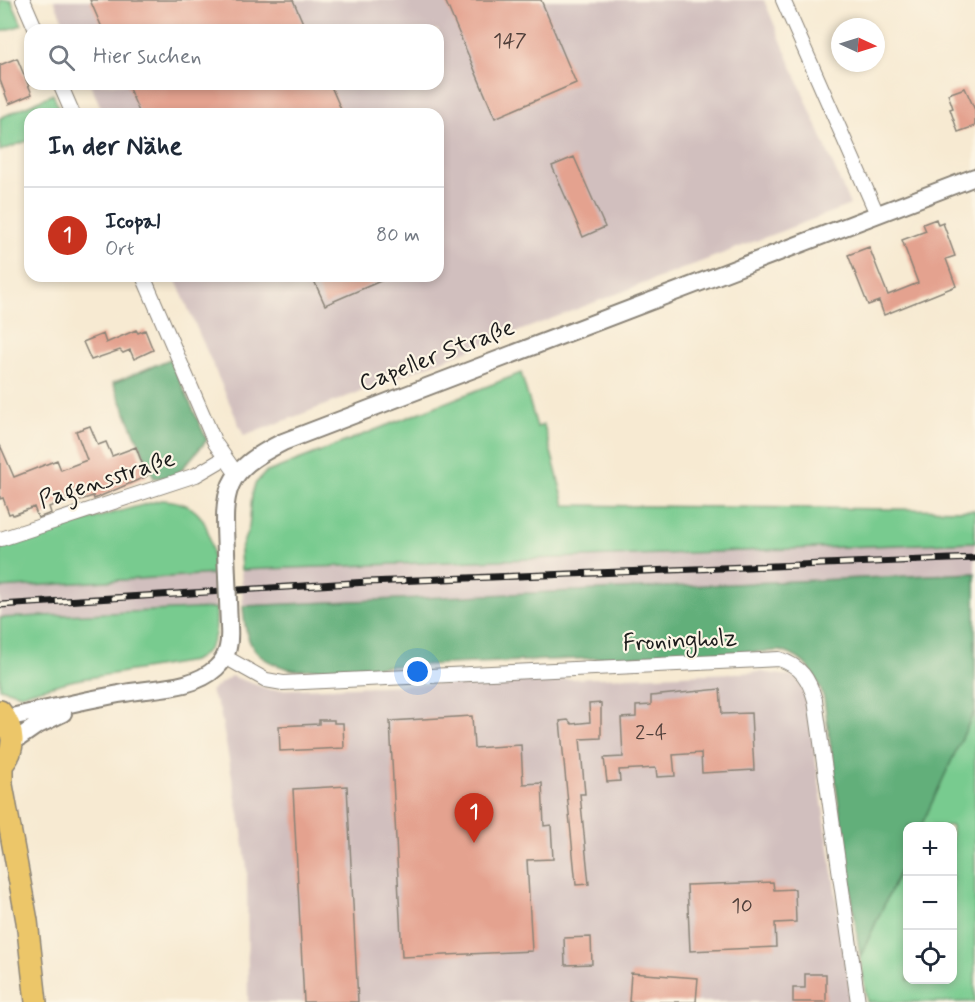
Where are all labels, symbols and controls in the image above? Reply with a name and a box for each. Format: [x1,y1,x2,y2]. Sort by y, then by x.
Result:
north arrow [831,18,885,72]
search box [24,24,444,90]
house number: 147 [493,27,527,55]
icon: search [45,41,78,74]
text: Hier suchen [93,43,202,71]
text: In der Nähe [48,130,182,164]
text: Icopal [105,208,160,236]
text: 1 [63,222,72,249]
text: 80 m [376,222,420,249]
text: Ort [105,236,134,263]
street label: Capeller Straße [355,312,519,400]
street label: Pagensstraße [35,443,180,519]
street label: Froningholz [622,623,738,661]
your location [403,657,432,686]
house number: 2-4 [635,719,667,747]
pin: 1 [454,794,494,843]
map controls [903,822,957,984]
button: + [903,822,957,876]
button: − [903,876,957,930]
house number: 10 [731,892,753,920]
button: locate [903,930,957,984]

